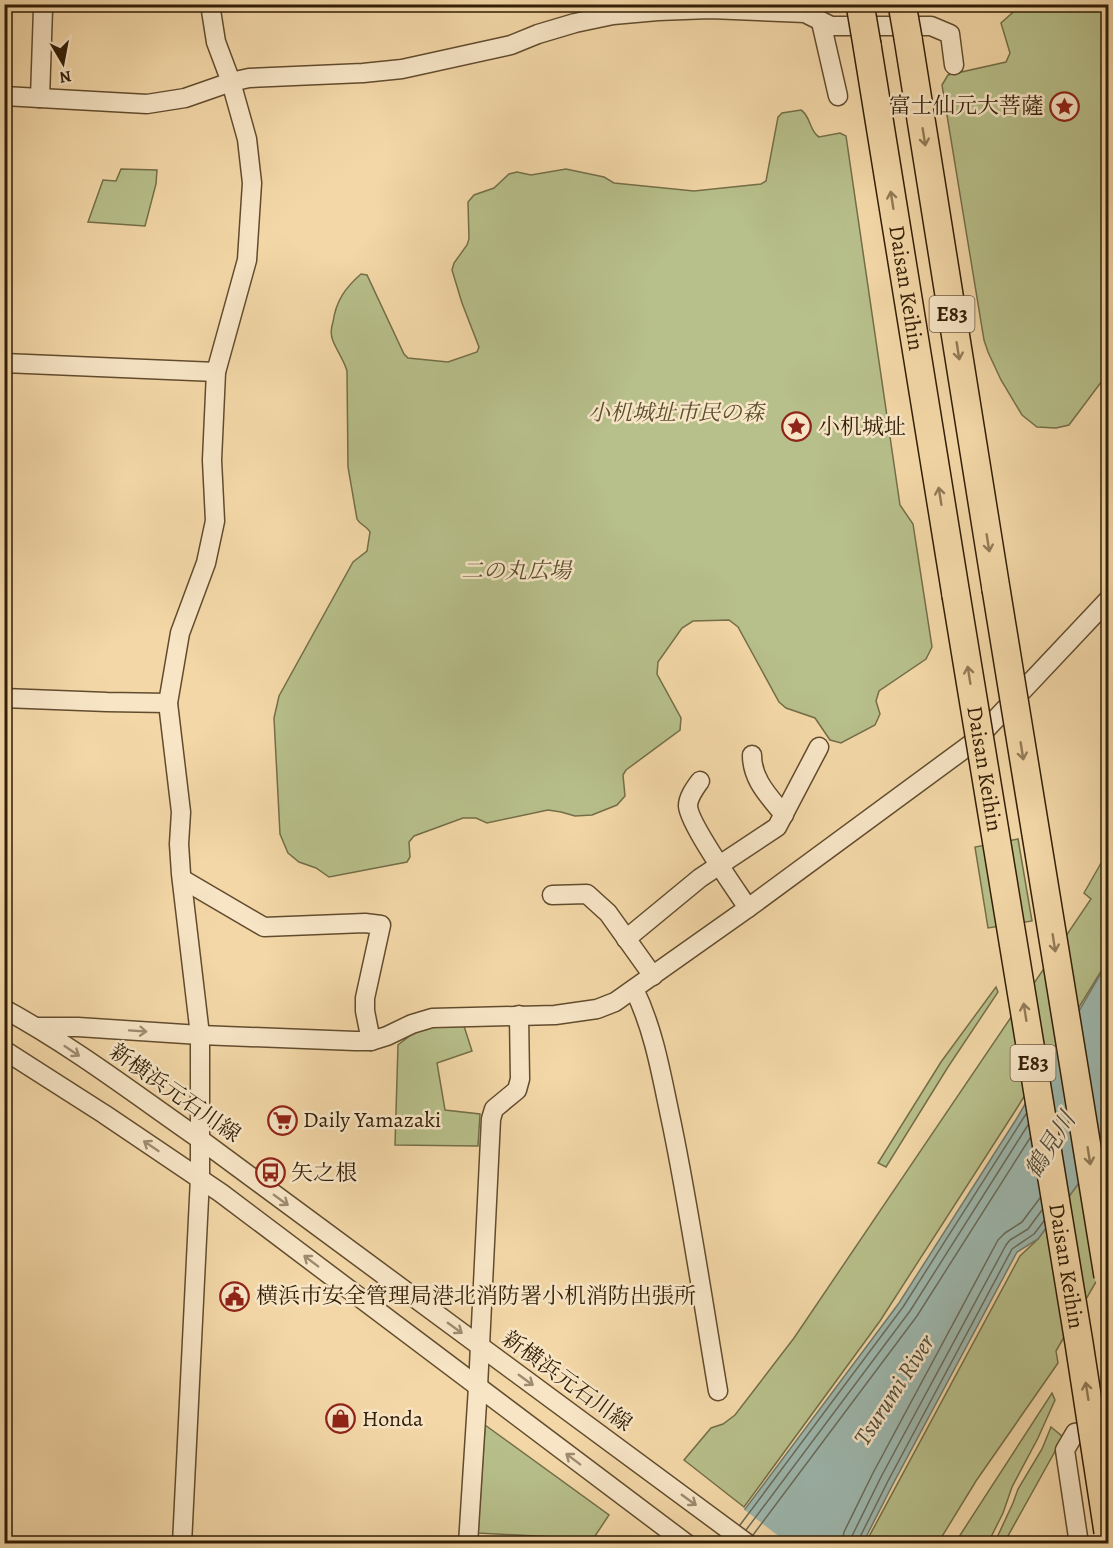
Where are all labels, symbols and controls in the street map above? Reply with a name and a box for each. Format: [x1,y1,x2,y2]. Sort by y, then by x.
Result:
north arrow [33,33,93,93]
text: N [57,65,73,89]
place icon: 富士仙元大菩薩 [1048,90,1080,122]
place label: 富士仙元大菩薩 [889,91,1043,121]
one-way arrow [918,127,929,147]
one-way arrow [886,190,897,210]
street label: Daisan Keihin [881,223,931,353]
road number: E83 [930,296,974,332]
one-way arrow [952,340,963,360]
park label: 小机城址市民の森 [588,398,766,428]
place icon: 小机城址 [781,411,813,443]
place label: 小机城址 [818,412,906,442]
one-way arrow [934,486,945,506]
one-way arrow [983,533,994,553]
park label: 二の丸広場 [461,556,573,586]
one-way arrow [963,665,974,685]
street label: Daisan Keihin [959,704,1010,834]
one-way arrow [1017,740,1028,760]
one-way arrow [1049,933,1060,952]
one-way arrow [1019,1003,1030,1023]
one-way arrow [127,1025,147,1036]
street label: 新横浜元石川線 [103,1037,247,1149]
one-way arrow [64,1044,81,1057]
road number: E83 [1010,1045,1056,1081]
water label: 鶴見川 [1017,1103,1084,1184]
supermarket icon: Daily Yamazaki [266,1104,298,1136]
place label: Daily Yamazaki [303,1105,441,1135]
one-way arrow [143,1139,160,1151]
one-way arrow [1083,1146,1094,1166]
bus stop icon: 矢之根 [254,1157,286,1189]
place label: 矢之根 [291,1158,357,1188]
one-way arrow [273,1193,289,1206]
street label: Daisan Keihin [1041,1201,1091,1331]
one-way arrow [304,1255,320,1268]
public building icon: 横浜市安全管理局港北消防署小机消防出張所 [219,1280,251,1312]
place label: 横浜市安全管理局港北消防署小机消防出張所 [256,1281,696,1311]
one-way arrow [447,1322,463,1334]
street label: 新横浜元石川線 [496,1324,638,1438]
water label: Tsurumi River [846,1328,942,1452]
one-way arrow [518,1374,534,1386]
one-way arrow [1081,1382,1092,1402]
shop icon: Honda [325,1403,357,1435]
place label: Honda [362,1404,424,1434]
one-way arrow [566,1452,582,1465]
one-way arrow [680,1493,696,1506]

